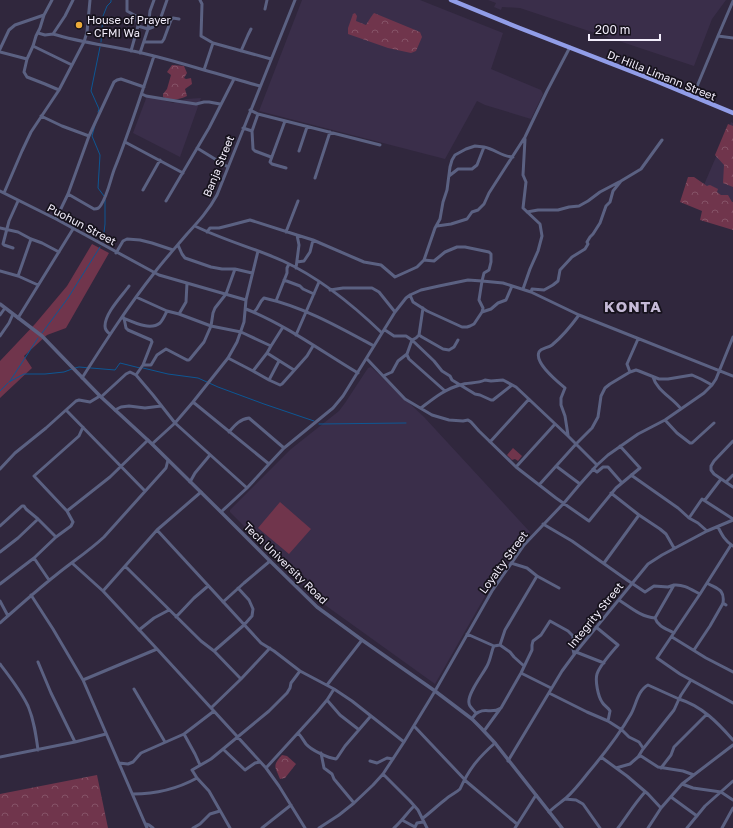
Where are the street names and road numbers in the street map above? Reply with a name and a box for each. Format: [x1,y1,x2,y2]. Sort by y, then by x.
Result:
street label: Dr Hilla Limann Street [606,47,718,103]
street label: Banja Street [200,134,236,198]
street label: Puohun Street [45,200,119,248]
street label: Tech University Road [241,520,331,606]
street label: Loyalty Street [476,528,530,596]
street label: Integrity Street [564,579,626,651]

